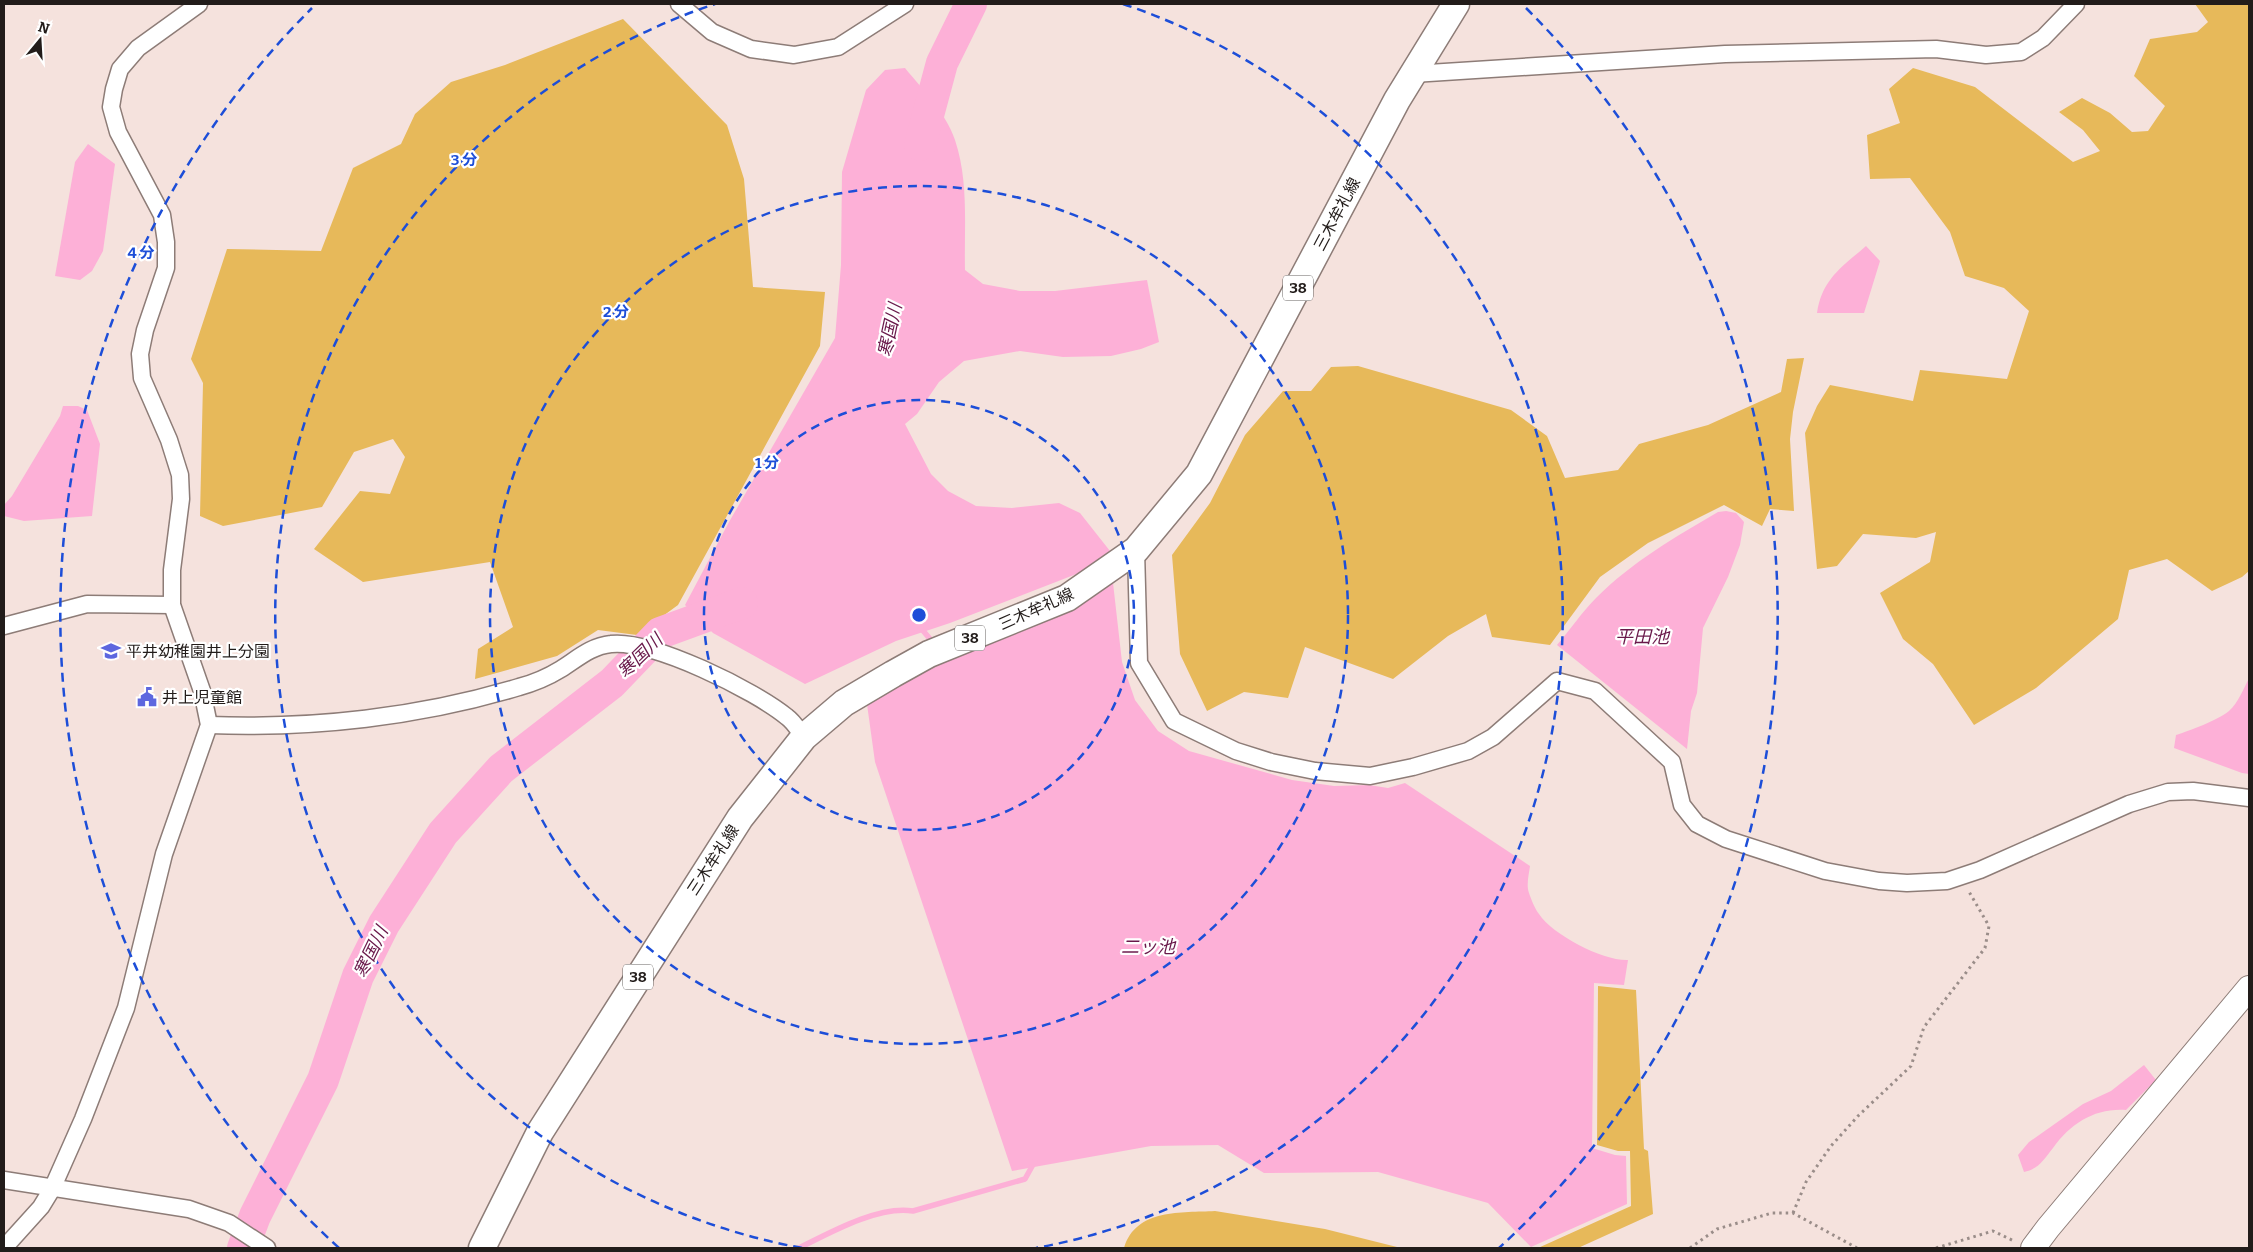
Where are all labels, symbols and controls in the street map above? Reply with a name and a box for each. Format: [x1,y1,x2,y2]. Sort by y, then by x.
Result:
north arrow [15,15,65,65]
text: N [36,18,52,38]
text: 3 分 [451,151,477,169]
street label: 三木牟礼線 [1310,174,1364,254]
text: 4 分 [128,244,154,262]
road number: 38 [1283,276,1313,300]
water label: 寒国川 [874,299,907,359]
text: 2 分 [603,303,629,321]
text: 1 分 [755,454,779,472]
street label: 三木牟礼線 [996,584,1076,634]
centre of rings [910,606,928,624]
road number: 38 [955,626,985,650]
water label: 平田池 [1615,626,1671,648]
water label: 寒国川 [613,628,669,683]
school or university icon: 平井幼稚園井上分園 [100,640,122,662]
place label: 平井幼稚園井上分園 [126,642,270,661]
public building icon: 井上児童館 [136,686,158,708]
place label: 井上児童館 [162,688,242,707]
street label: 三木牟礼線 [683,821,743,899]
water label: 寒国川 [349,921,394,981]
water label: 二ッ池 [1121,936,1177,958]
road number: 38 [623,964,653,990]

